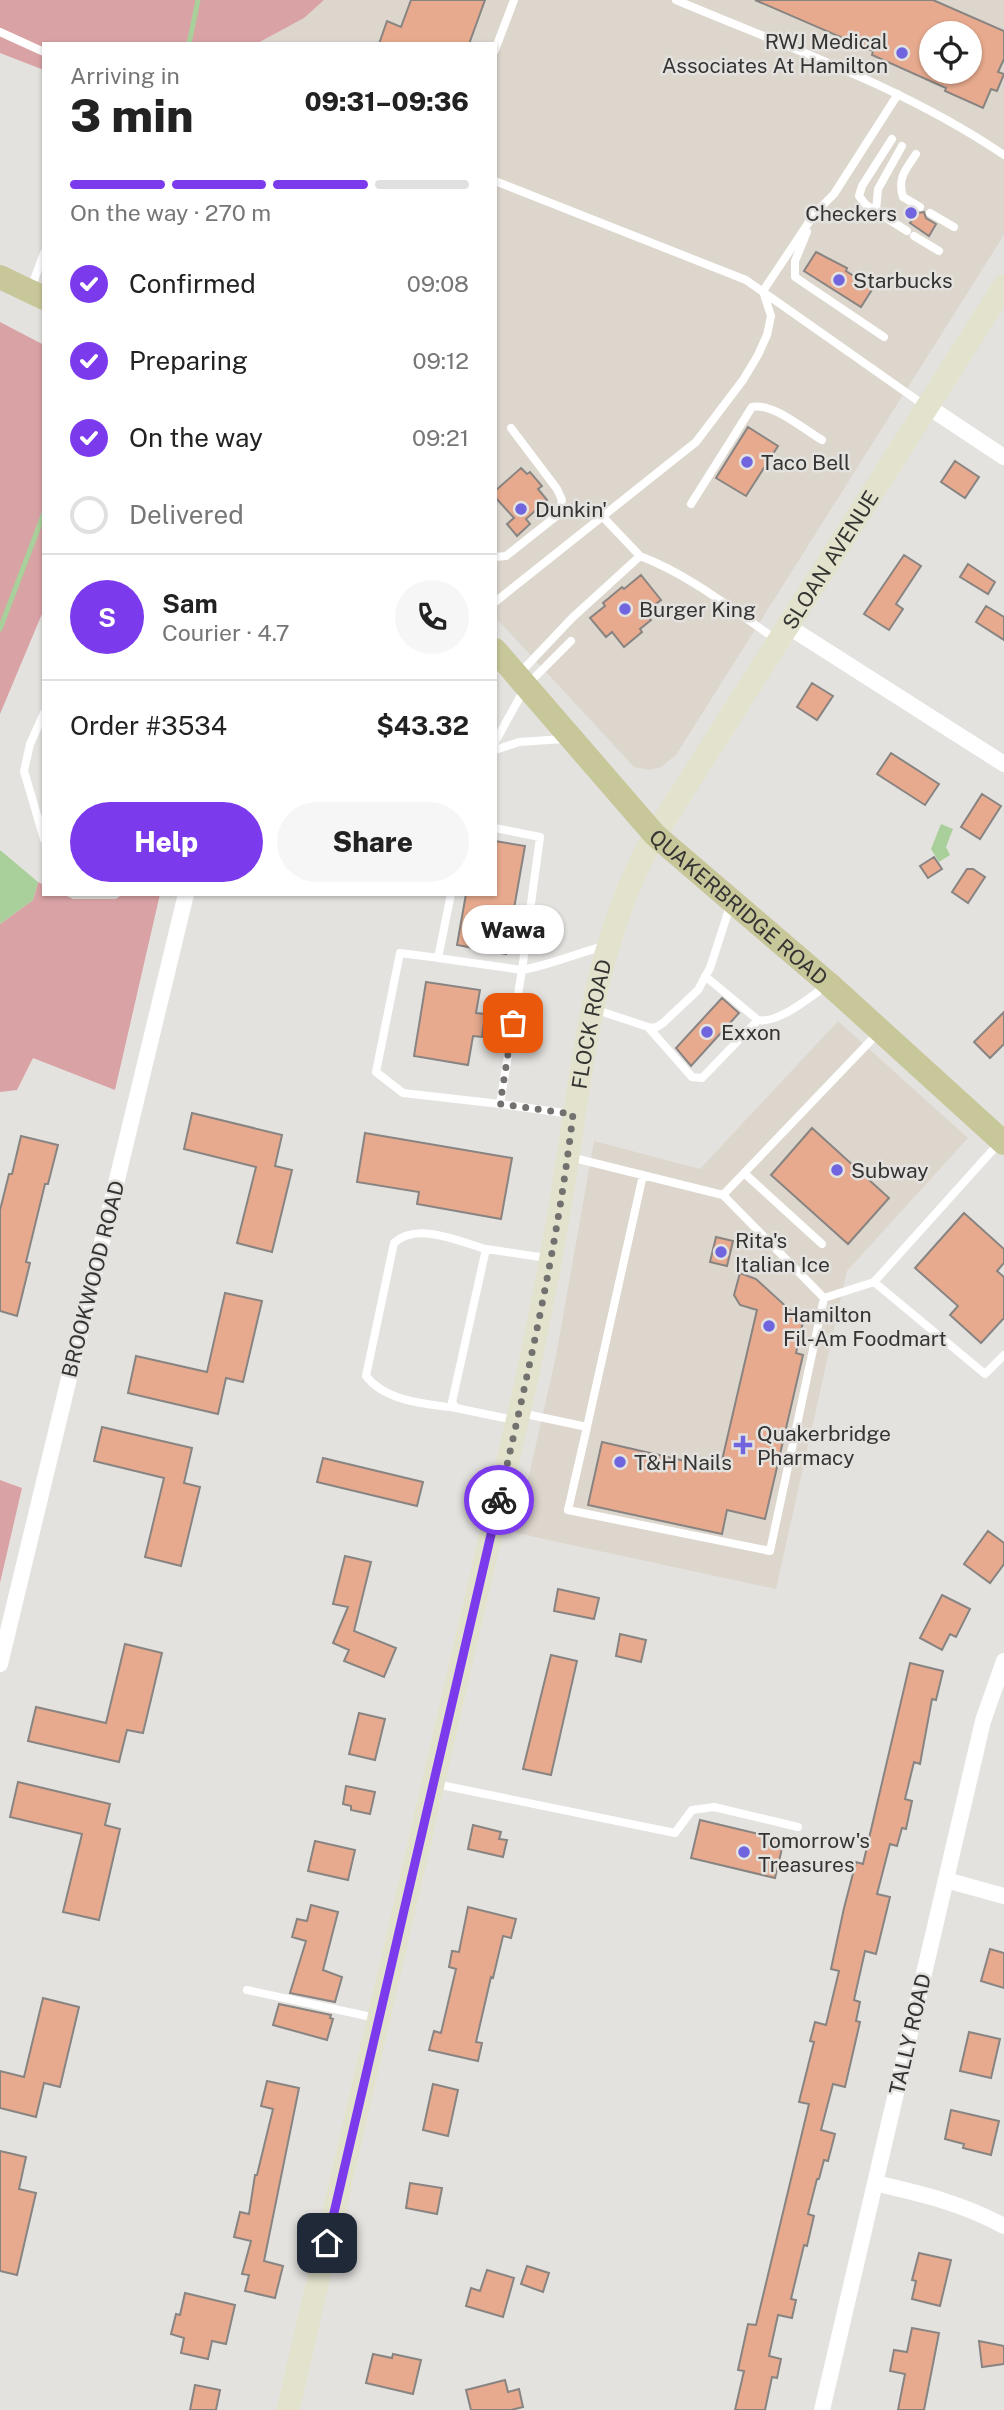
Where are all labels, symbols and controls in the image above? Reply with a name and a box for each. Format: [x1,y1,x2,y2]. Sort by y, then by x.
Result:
map controls [919,21,982,84]
button: locate [919,21,982,84]
place label: RWJ Medical Associates At Hamilton [662,29,888,78]
marker: RWJ Medical Associates At Hamilton [894,45,910,61]
text: Arriving in [70,62,180,89]
text: 09:31–09:36 [304,86,469,117]
text: 3 min [70,88,194,142]
text: On the way · 270 m [70,199,271,226]
place label: Checkers [805,201,897,226]
marker: Checkers [903,205,919,221]
icon: check [70,265,108,303]
text: Confirmed [129,268,256,299]
place label: Starbucks [853,268,953,293]
text: 09:08 [407,270,469,297]
marker: Starbucks [831,272,847,288]
icon: check [70,342,108,380]
text: Preparing [129,345,248,376]
text: 09:12 [412,347,469,374]
icon: check [70,419,108,457]
text: On the way [129,422,263,453]
text: 09:21 [412,424,469,451]
place label: Taco Bell [761,450,850,475]
marker: Taco Bell [739,454,755,470]
street label: SLOAN AVENUE [777,486,883,634]
place label: Dunkin' [535,497,607,522]
text: Delivered [129,499,244,530]
marker: Dunkin' [513,501,529,517]
button: phone [395,580,469,654]
text: Sam [162,588,218,619]
place label: Burger King [639,597,756,622]
marker: Burger King [617,601,633,617]
text: S [98,602,116,633]
text: Courier · 4.7 [162,619,290,646]
text: Order #3534 [70,710,227,741]
text: $43.32 [376,710,469,741]
button: Help [70,802,263,882]
button: Share [277,802,469,882]
street label: QUAKERBRIDGE ROAD [645,824,833,990]
callout: Wawa [462,904,564,953]
text: Wawa [481,916,545,943]
street label: FLOCK ROAD [566,957,616,1091]
pin [483,993,543,1053]
icon: bag [494,1004,532,1042]
place label: Exxon [721,1020,781,1045]
marker: Exxon [699,1024,715,1040]
place label: Subway [851,1158,928,1183]
marker: Subway [829,1162,845,1178]
street label: BROOKWOOD ROAD [56,1178,130,1380]
place label: Rita's Italian Ice [735,1228,830,1277]
marker: Rita's Italian Ice [713,1244,729,1260]
place label: Hamilton Fil-Am Foodmart [783,1302,947,1351]
marker: Hamilton Fil-Am Foodmart [761,1318,777,1334]
place label: Quakerbridge Pharmacy [757,1421,891,1470]
marker: Quakerbridge Pharmacy [735,1437,751,1453]
place label: T&H Nails [634,1450,732,1475]
marker: T&H Nails [612,1454,628,1470]
courier [464,1465,534,1535]
icon: bike [480,1481,518,1519]
place label: Tomorrow's Treasures [758,1828,870,1877]
marker: Tomorrow's Treasures [736,1844,752,1860]
street label: TALLY ROAD [884,1971,936,2097]
pin [297,2213,357,2273]
icon: home [308,2224,346,2262]

